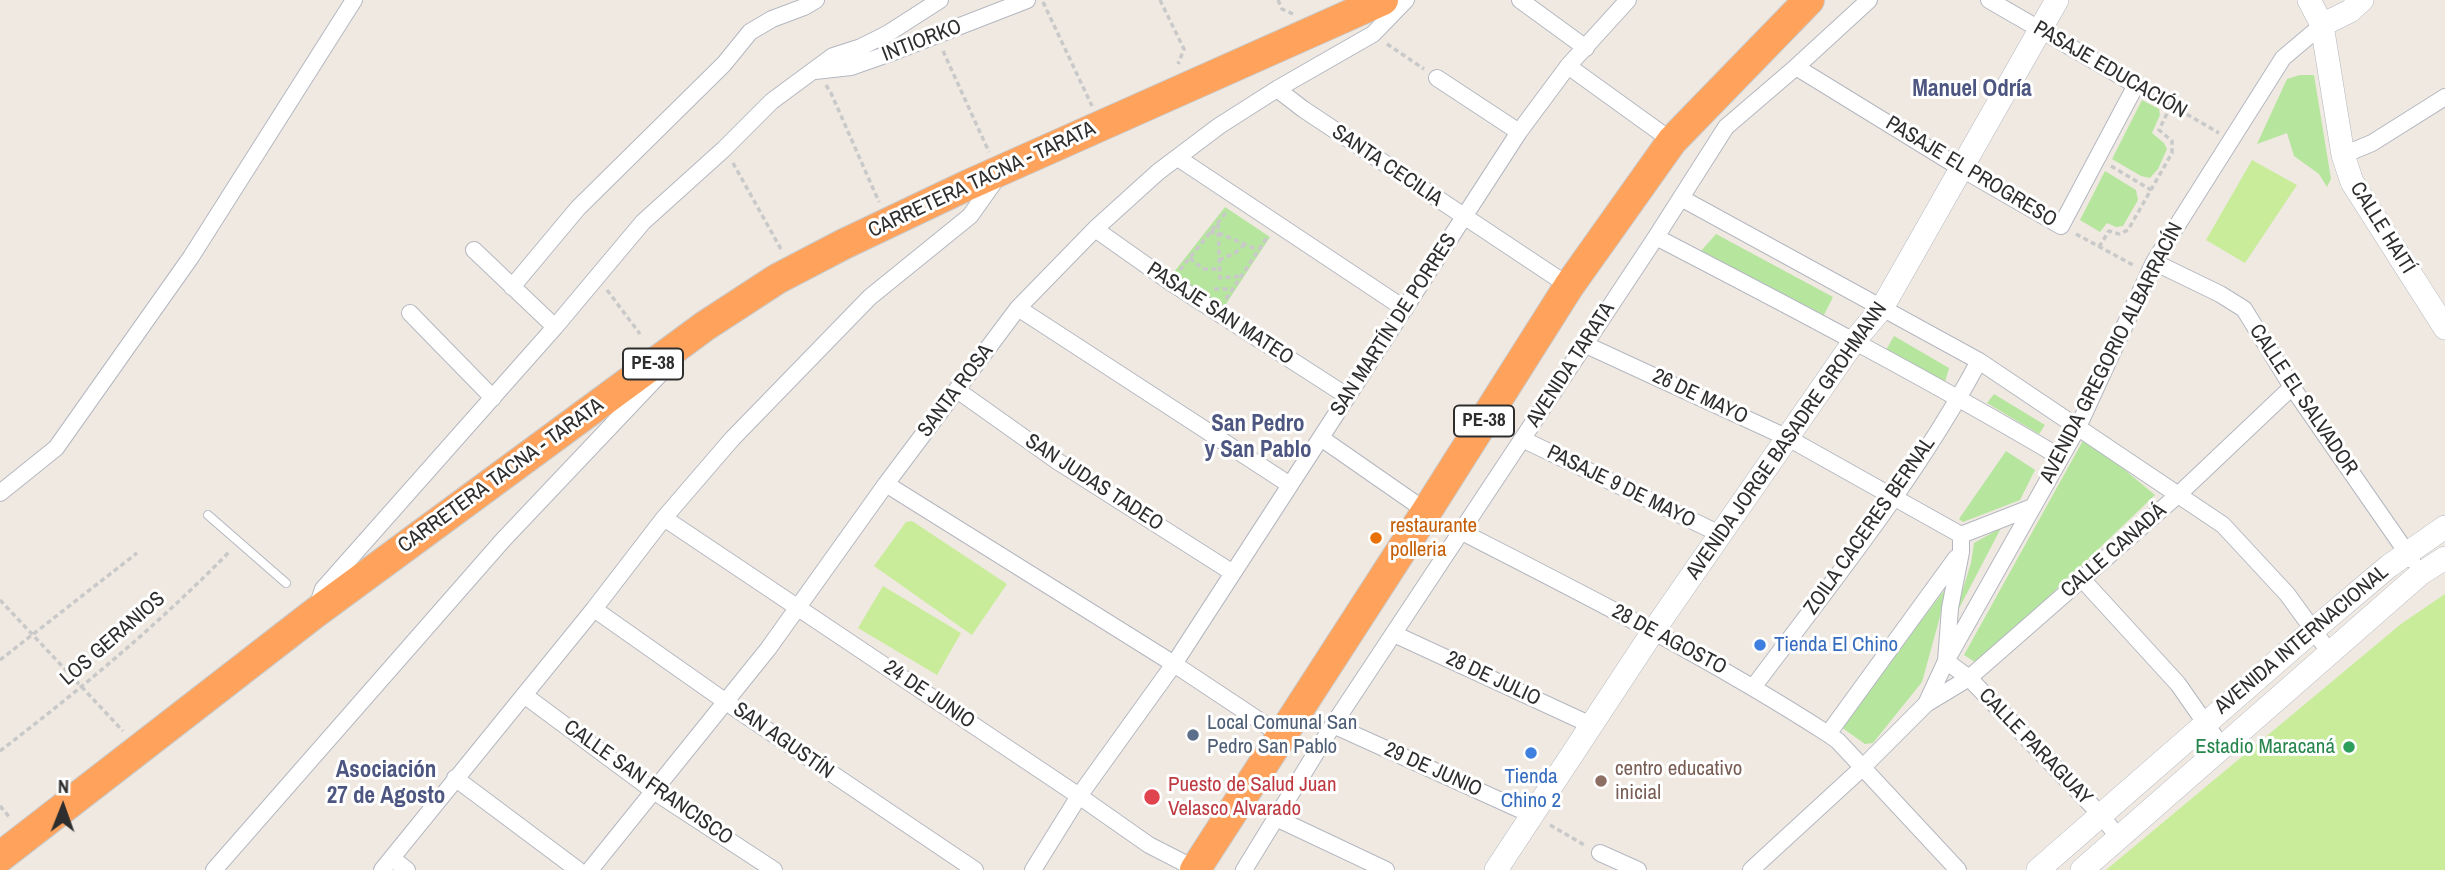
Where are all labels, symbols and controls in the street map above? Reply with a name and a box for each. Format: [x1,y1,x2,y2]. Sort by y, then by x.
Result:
street label: INTIORKO [879,14,965,68]
street label: PASAJE EDUCACIÓN [2029,16,2191,124]
district label: Manuel Odría [1912,76,2032,104]
street label: PASAJE EL PROGRESO [1881,111,2061,233]
street label: CARRETERA TACNA - TARATA [864,116,1100,244]
street label: SANTA CECILIA [1327,120,1447,212]
street label: CALLE HAITÍ [2344,177,2420,279]
street label: AVENIDA GREGORIO ALBARRACÍN [2035,219,2189,487]
street label: SAN MARTÍN DE PORRES [1326,229,1462,421]
street label: PASAJE SAN MATEO [1142,257,1298,371]
street label: AVENIDA TARATA [1521,298,1621,432]
street label: AVENIDA JORGE BASADRE GROHMANN [1681,298,1893,584]
street label: CALLE EL SALVADOR [2243,320,2363,480]
street label: SANTA ROSA [913,340,999,442]
road number: PE-38 [623,348,683,380]
street label: 26 DE MAYO [1648,364,1752,430]
street label: CARRETERA TACNA - TARATA [393,393,609,559]
road number: PE-38 [1454,406,1514,436]
district label: San Pedro y San Pablo [1205,411,1311,465]
street label: SAN JUDAS TADEO [1020,429,1168,537]
street label: ZOILA CACERES BERNAL [1799,432,1941,620]
street label: PASAJE 9 DE MAYO [1543,440,1699,534]
street label: CALLE CANADÁ [2056,498,2172,604]
place label: restaurante polleria [1390,513,1477,563]
marker: restaurante polleria [1368,530,1384,546]
street label: AVENIDA INTERNACIONAL [2210,560,2394,720]
street label: LOS GERANIOS [56,587,170,691]
street label: 28 DE AGOSTO [1607,599,1731,681]
place label: Tienda El Chino [1774,632,1898,658]
marker: Tienda El Chino [1752,637,1768,653]
street label: 28 DE JULIO [1442,646,1544,712]
street label: 24 DE JUNIO [879,655,979,735]
street label: CALLE PARAGUAY [1973,683,2097,811]
street label: SAN AGUSTÍN [728,697,838,785]
place label: Local Comunal San Pedro San Pablo [1207,710,1357,760]
street label: CALLE SAN FRANCISCO [558,715,738,851]
marker: Local Comunal San Pedro San Pablo [1185,727,1201,743]
place label: Estadio Maracaná [2195,734,2335,760]
street label: 29 DE JUNIO [1380,737,1486,803]
marker: Estadio Maracaná [2341,739,2357,755]
marker: Tienda Chino 2 [1523,745,1539,761]
place label: centro educativo inicial [1615,756,1742,806]
district label: Asociación 27 de Agosto [327,757,445,811]
place label: Tienda Chino 2 [1501,764,1561,814]
north arrow [28,772,98,842]
place label: Puesto de Salud Juan Velasco Alvarado [1168,772,1337,822]
text: N [58,773,69,799]
marker: centro educativo inicial [1593,773,1609,789]
marker: Puesto de Salud Juan Velasco Alvarado [1142,787,1162,807]

